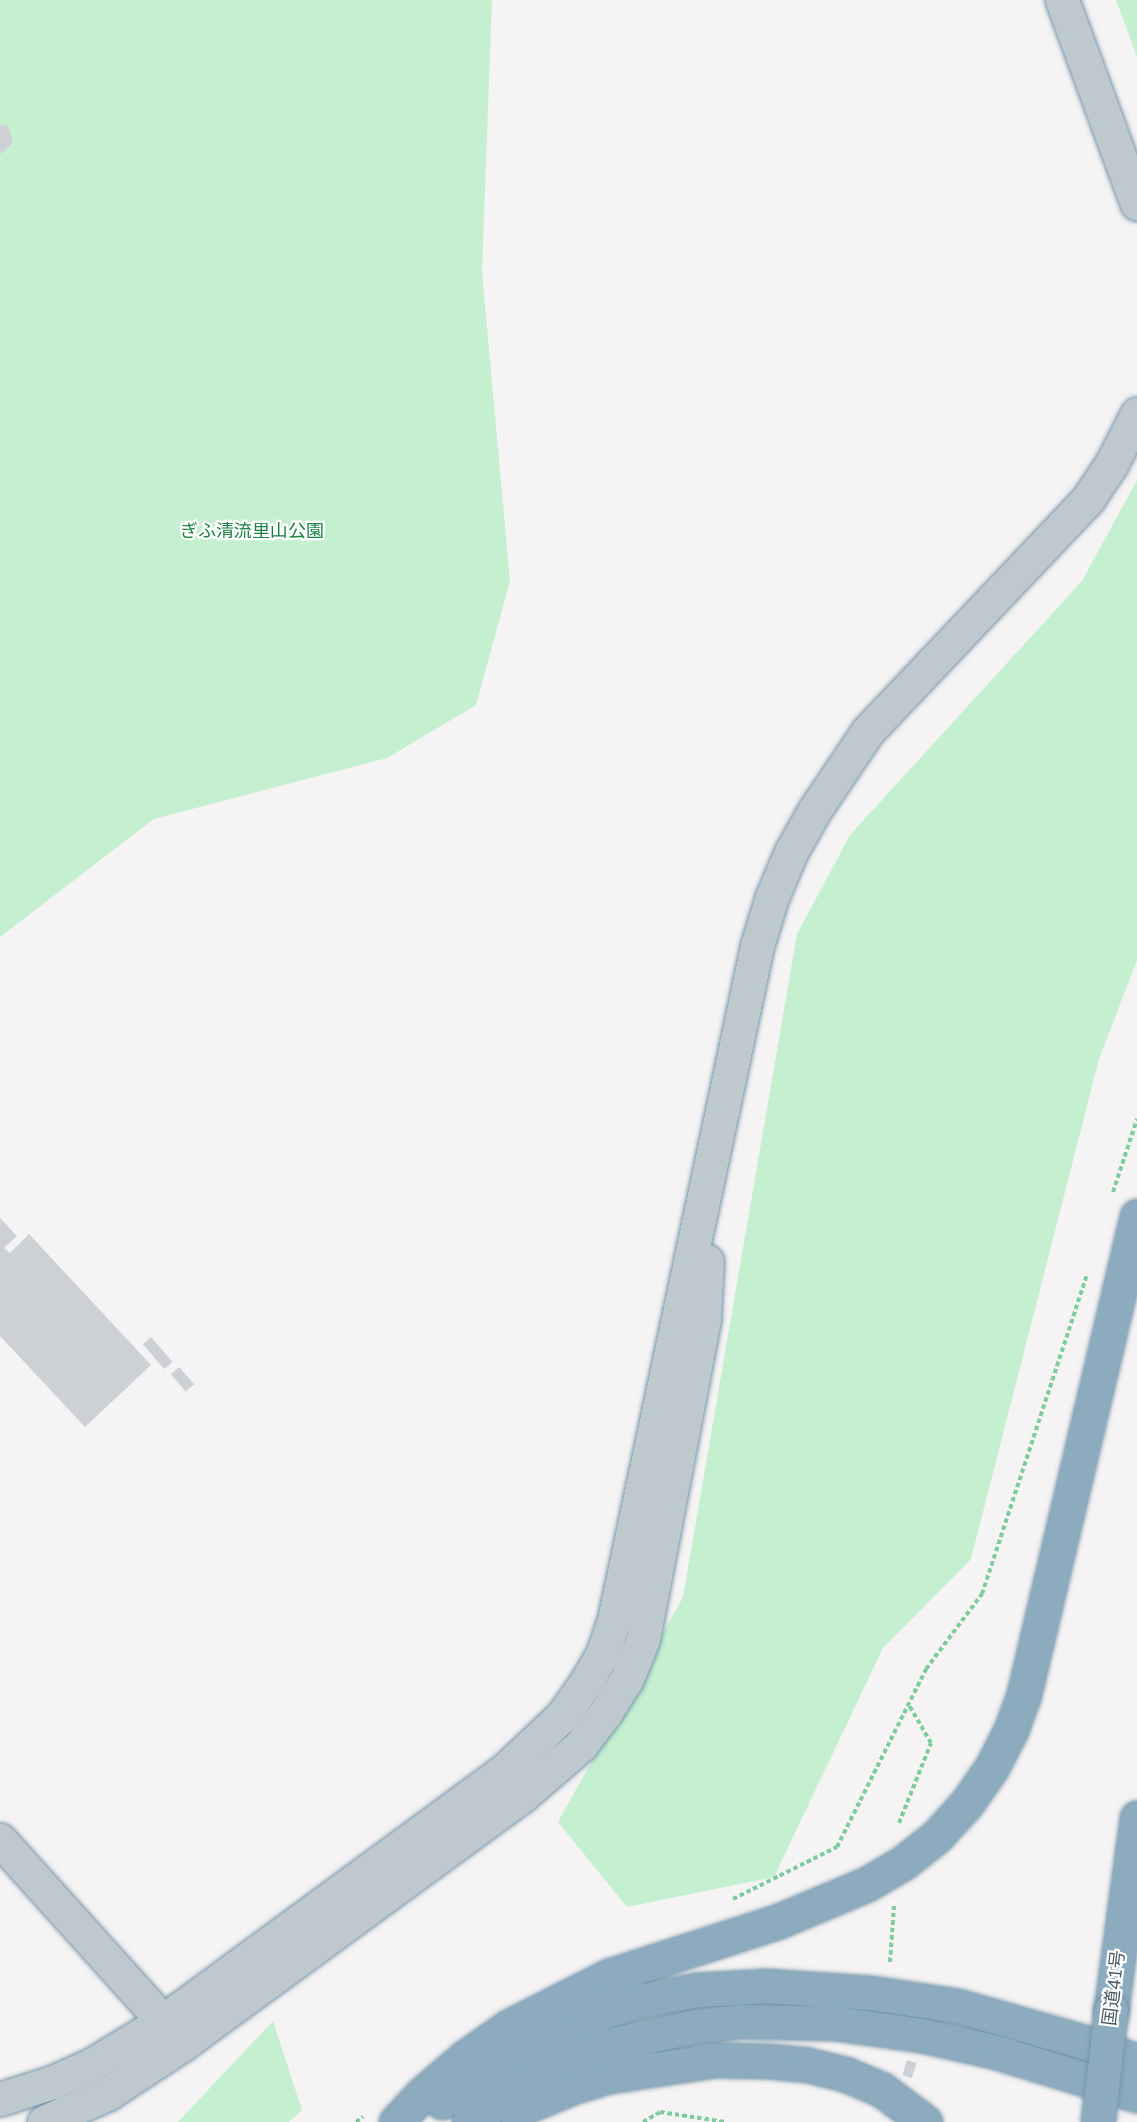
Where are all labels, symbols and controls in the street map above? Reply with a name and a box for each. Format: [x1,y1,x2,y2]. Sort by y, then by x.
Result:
park label: ぎふ清流里山公園 [180,520,324,542]
street label: 国道41号 [1099,1949,1129,2027]

